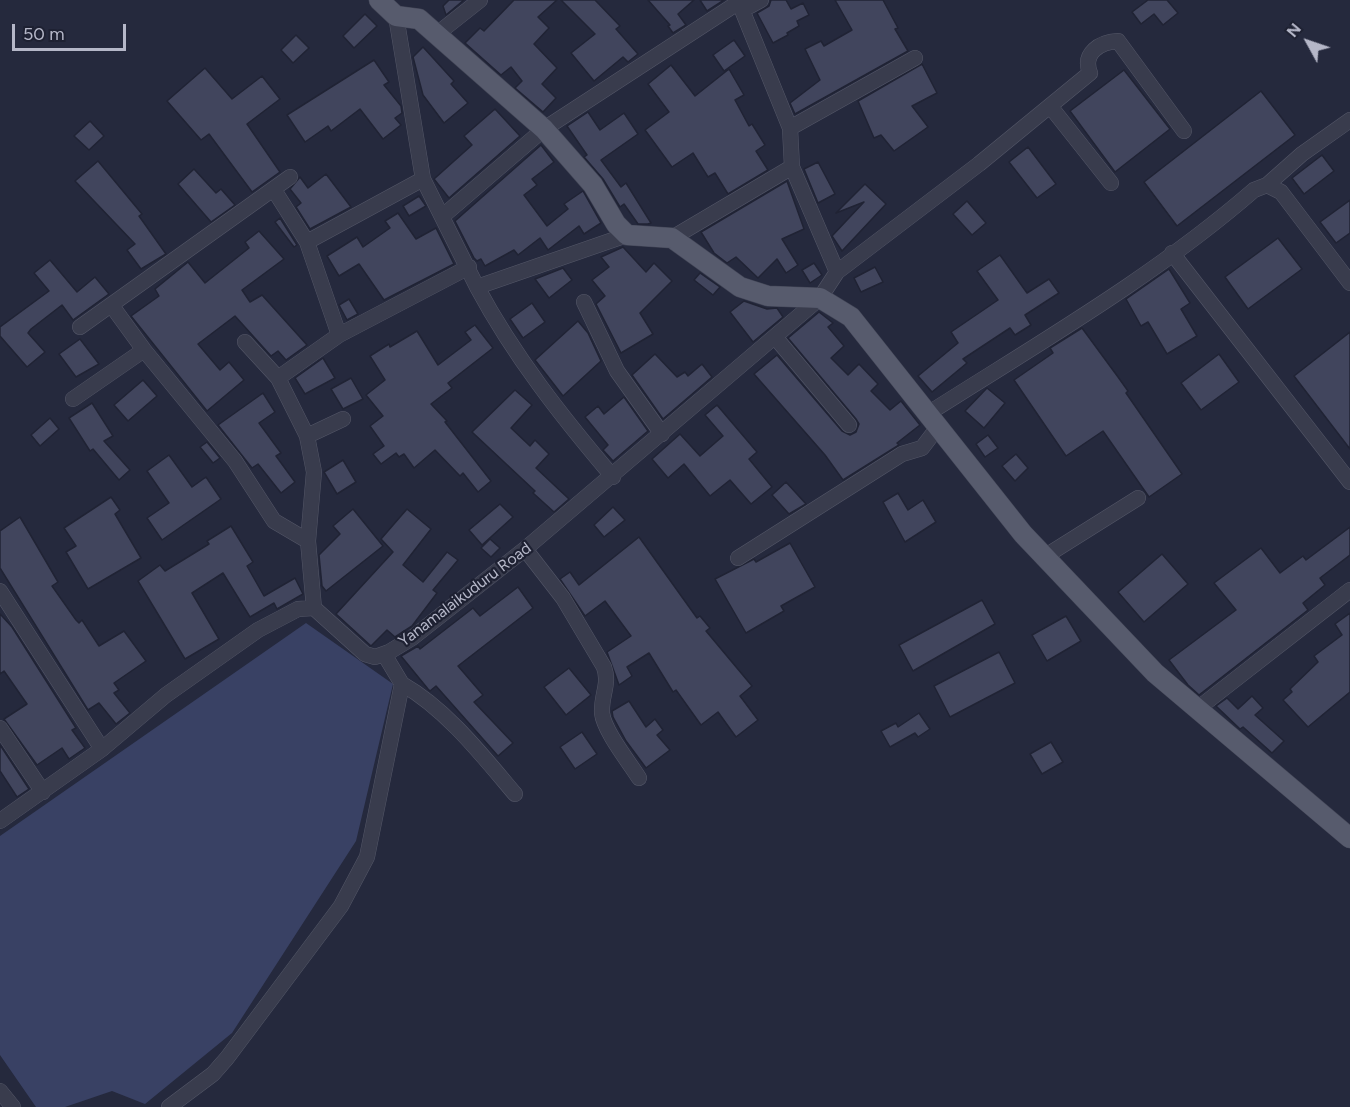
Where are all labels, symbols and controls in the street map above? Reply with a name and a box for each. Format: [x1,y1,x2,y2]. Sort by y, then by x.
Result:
scale bar [15,12,129,50]
north arrow [1278,12,1338,72]
text: N [1283,19,1305,41]
text: 50 m [23,23,65,45]
street label: Yanamalaikuduru Road [395,539,535,651]

